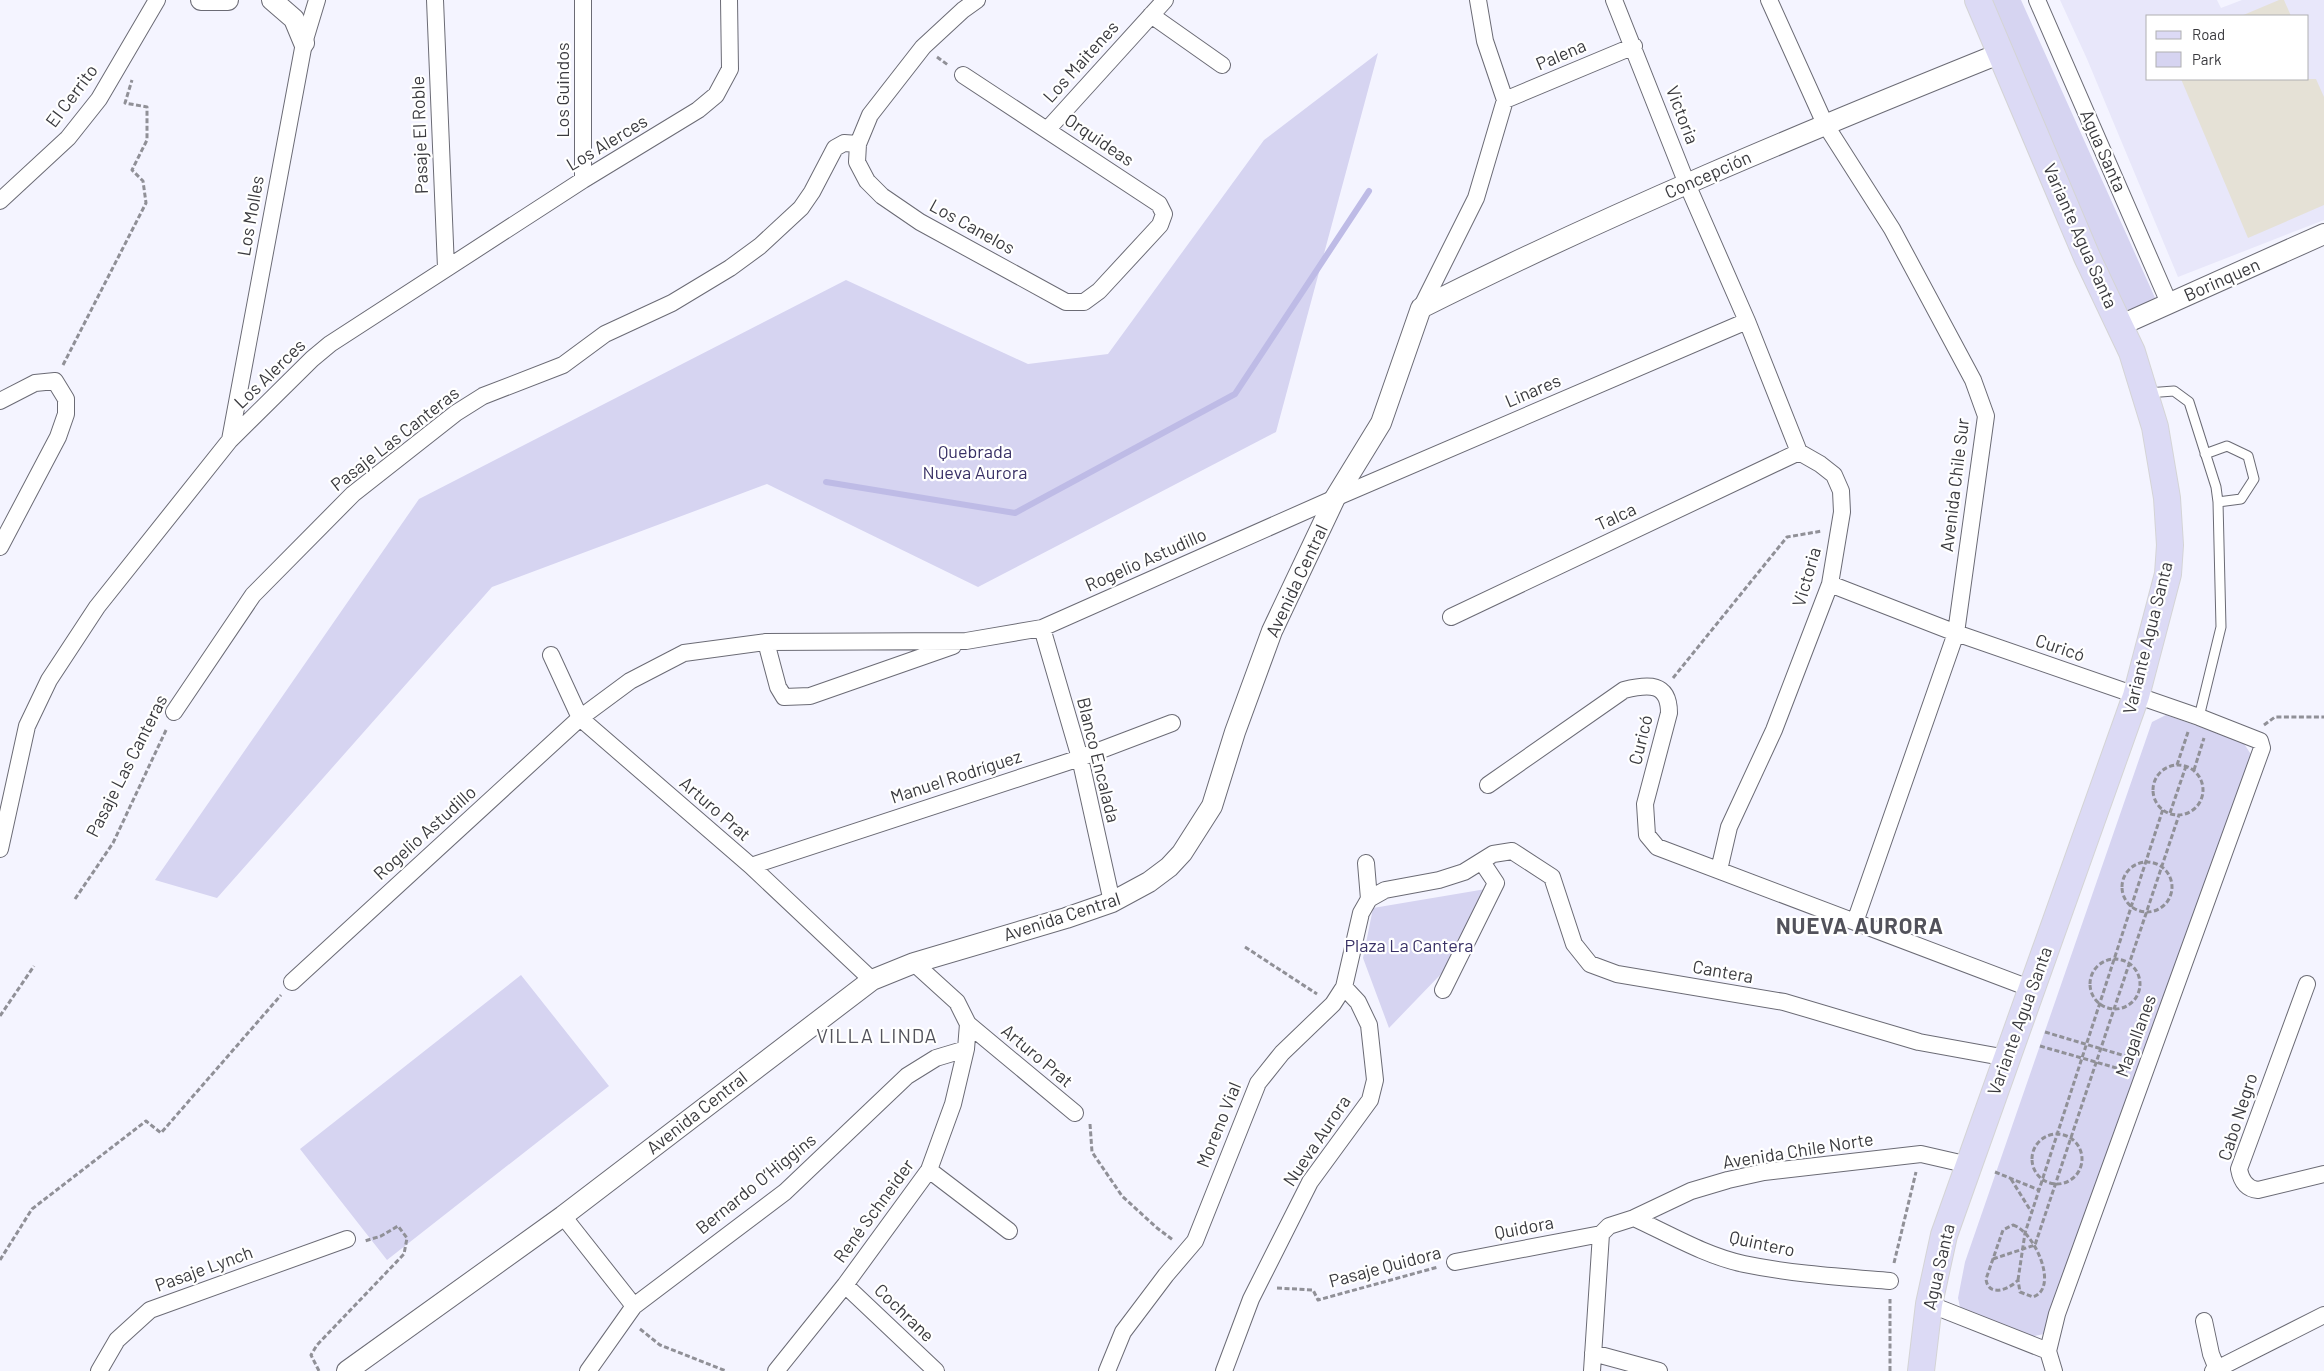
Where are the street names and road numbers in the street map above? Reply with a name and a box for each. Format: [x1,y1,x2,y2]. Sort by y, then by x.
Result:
street label: Los Maitenes [1038,16,1123,107]
street label: Palena [1532,34,1589,74]
street label: Los Guindos [551,42,573,138]
street label: El Cerrito [40,60,102,131]
street label: Pasaje El Roble [406,76,432,194]
street label: Victoria [1662,82,1704,147]
street label: Agua Santa [2076,106,2132,195]
street label: Orquideas [1061,108,1138,170]
street label: Los Alerces [562,109,651,175]
street label: Concepción [1661,145,1754,203]
street label: Variante Agua Santa [2039,160,2123,311]
street label: Los Molles [232,174,268,258]
street label: Los Canelos [926,194,1019,259]
street label: Borinquen [2180,253,2263,306]
street label: Los Alerces [229,334,310,413]
street label: Linares [1501,369,1564,412]
street label: Pasaje Las Canteras [326,381,463,495]
street label: Avenida Chile Sur [1935,416,1973,553]
street label: Talca [1592,497,1639,535]
street label: Avenida Central [1260,521,1332,640]
street label: Rogelio Astudillo [1082,523,1210,596]
street label: Victoria [1787,544,1825,609]
street label: Variante Agua Santa [2117,559,2177,716]
street label: Curicó [2033,628,2088,666]
street label: Pasaje Las Canteras [81,691,172,840]
street label: Blanco Encalada [1073,695,1125,825]
street label: Curicó [1623,713,1657,767]
street label: Manuel Rodríguez [887,744,1024,808]
street label: Arturo Prat [676,772,756,845]
street label: Rogelio Astudillo [369,780,480,884]
street label: Avenida Central [1000,887,1123,945]
street label: Variante Agua Santa [1982,944,2056,1098]
street label: Cantera [1691,955,1755,987]
street label: Magallanes [2110,991,2160,1080]
street label: Arturo Prat [997,1019,1078,1092]
street label: Avenida Central [642,1066,751,1158]
street label: Cabo Negro [2213,1070,2262,1163]
street label: Moreno Vial [1191,1079,1245,1171]
street label: Nueva Aurora [1278,1091,1355,1190]
street label: Avenida Chile Norte [1721,1127,1875,1173]
street label: Bernardo O’Higgins [691,1128,820,1238]
street label: René Schneider [828,1154,918,1266]
street label: Quidora [1492,1210,1555,1244]
street label: Agua Santa [1917,1222,1959,1312]
street label: Quintero [1727,1225,1797,1261]
street label: Pasaje Lynch [152,1240,255,1296]
street label: Pasaje Quidora [1326,1240,1443,1292]
street label: Cochrane [870,1278,939,1346]

